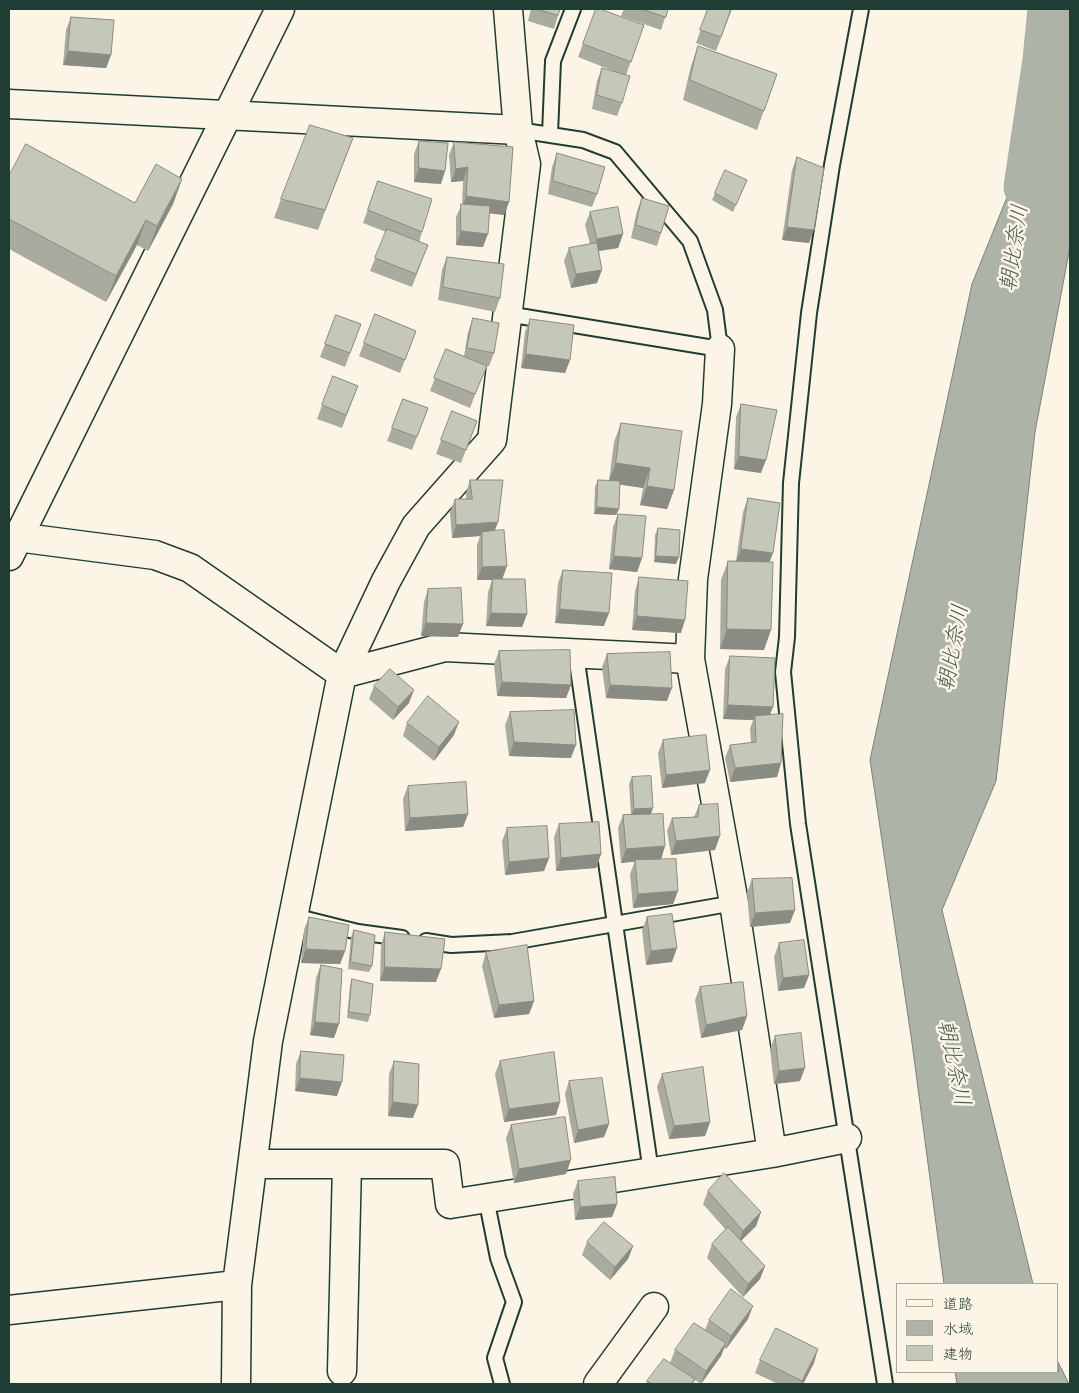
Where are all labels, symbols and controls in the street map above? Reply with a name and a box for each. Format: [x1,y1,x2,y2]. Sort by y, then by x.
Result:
water label: 朝比奈川 [996,203,1034,293]
water label: 朝比奈川 [933,602,975,694]
water label: 朝比奈川 [931,1017,975,1109]
legend [896,1283,1059,1373]
text: 道路 [943,1295,973,1314]
text: 水域 [943,1320,973,1339]
text: 建物 [943,1345,973,1364]

